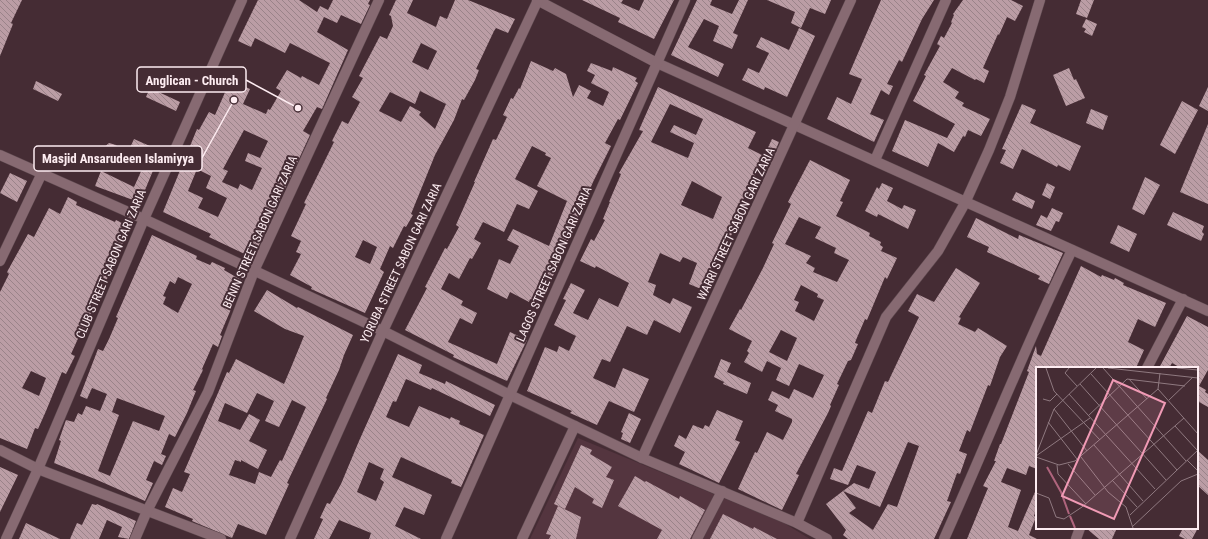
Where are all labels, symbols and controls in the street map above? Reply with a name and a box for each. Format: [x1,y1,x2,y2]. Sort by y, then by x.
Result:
callout: Anglican - Church [137,67,246,92]
text: Anglican - Church [146,73,238,88]
street label: WARRI STREET SABON GARI ZARIA [694,145,778,303]
callout: Masjid Ansarudeen Islamiyya [34,146,202,171]
text: Masjid Ansarudeen Islamiyya [42,151,194,166]
street label: BENIN STREET SABON GARI ZARIA [220,153,300,311]
street label: YORUBA STREET SABON GARI ZARIA [358,181,444,345]
street label: LAGOS STREET SABON GARI ZARIA [513,184,595,344]
street label: CLUB STREET SABON GARI ZARIA [73,187,149,341]
inset map [1036,367,1198,529]

